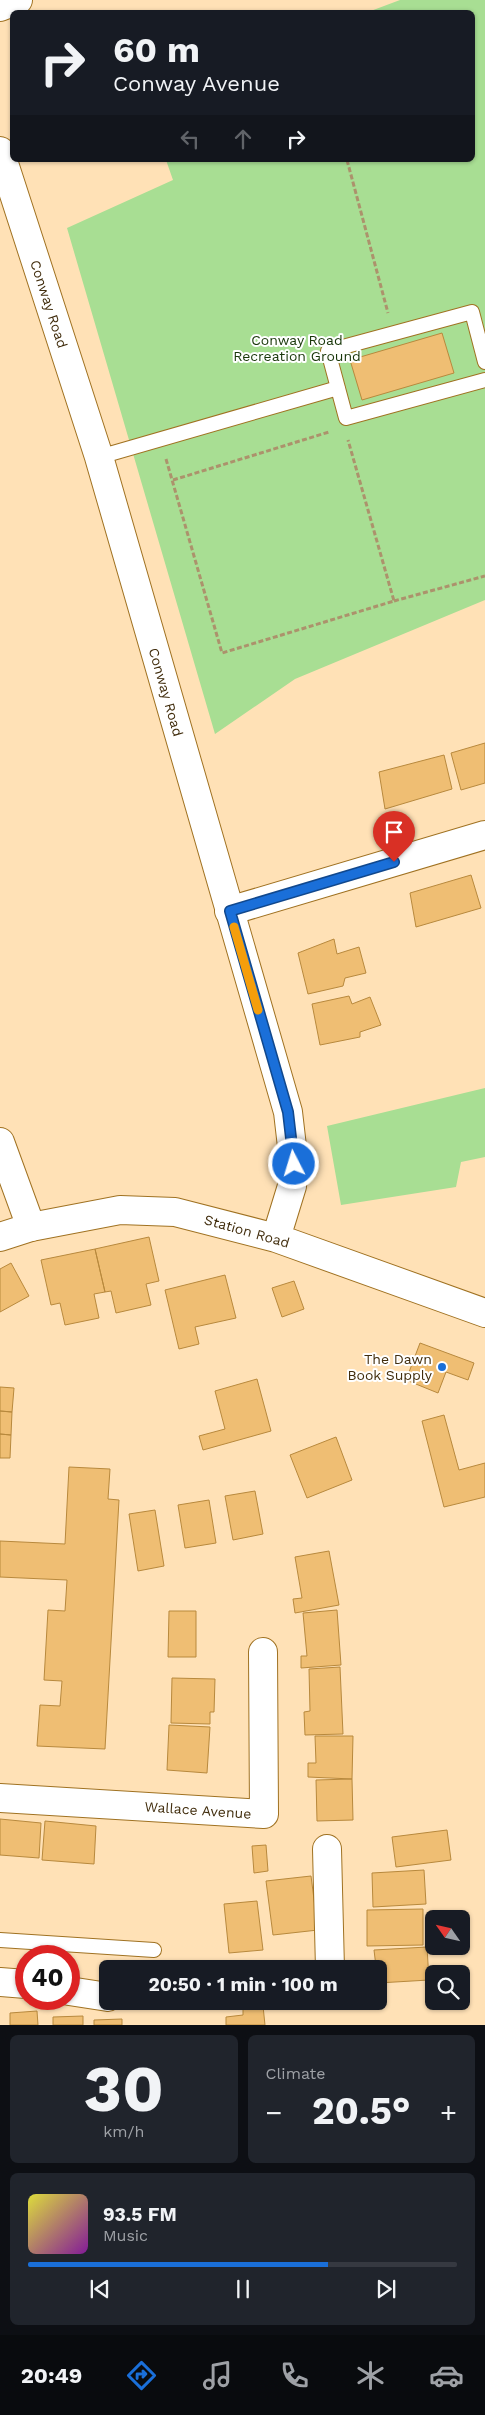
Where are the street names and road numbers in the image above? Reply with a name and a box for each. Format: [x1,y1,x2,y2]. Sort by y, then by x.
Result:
street label: Conway Road [27,258,71,350]
street label: Conway Road [146,646,186,738]
street label: Station Road [202,1211,292,1251]
street label: Wallace Avenue [144,1798,252,1822]

